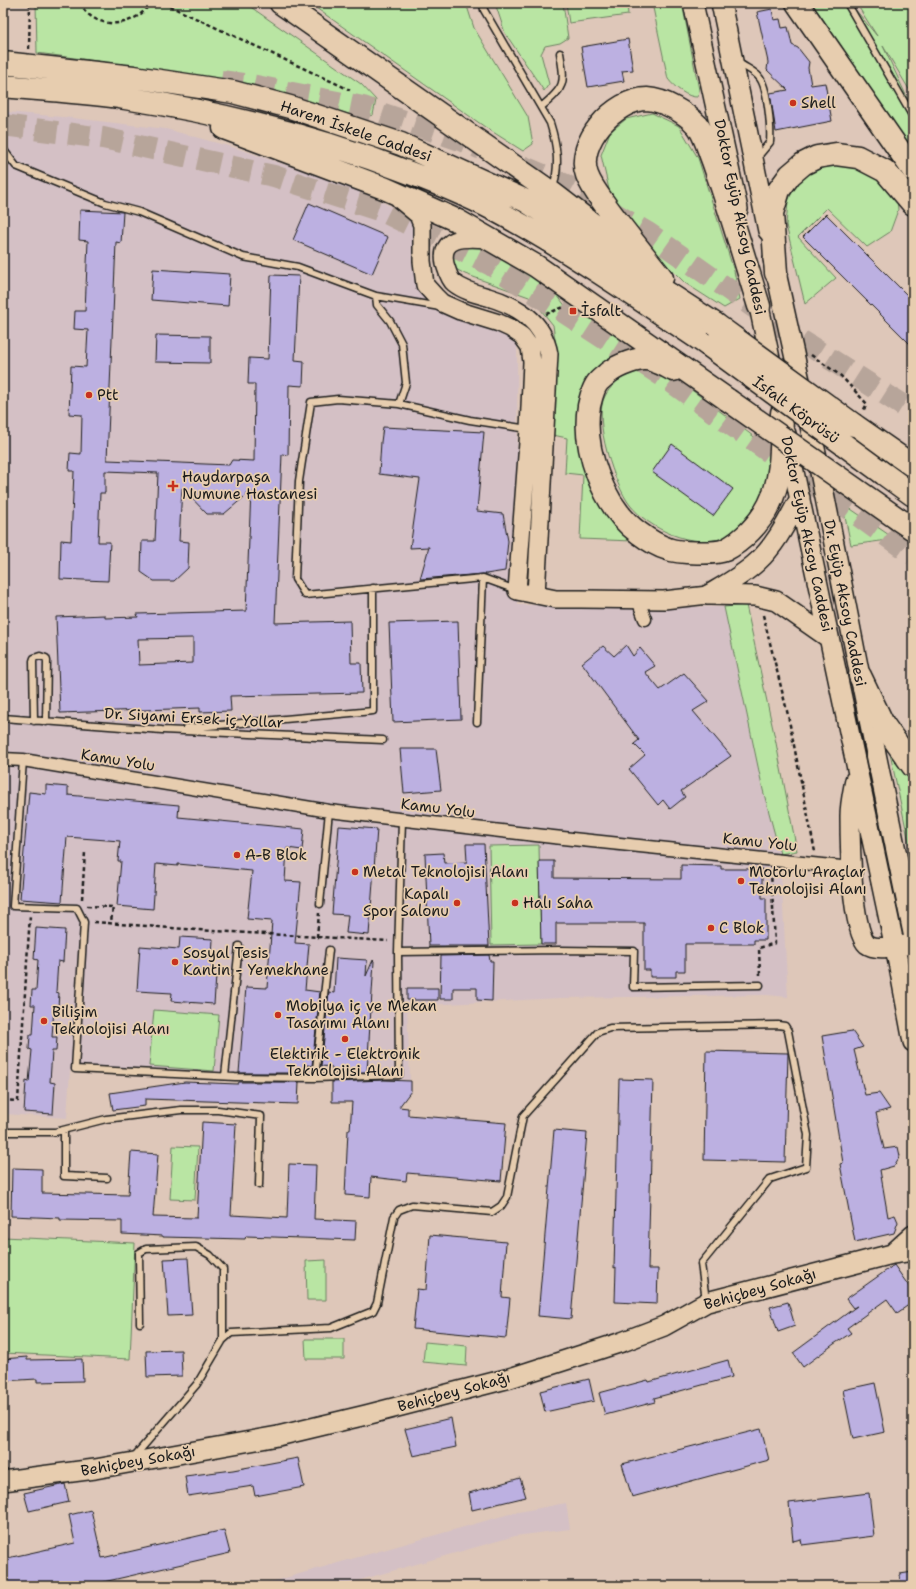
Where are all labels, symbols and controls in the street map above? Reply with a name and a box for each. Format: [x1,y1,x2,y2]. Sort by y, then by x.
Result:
place label: Shell [801,93,836,113]
street label: Harem İskele Caddesi [278,96,434,166]
marker: Shell [788,98,798,108]
street label: Doktor Eyüp Aksoy Caddesi [709,117,771,317]
place label: İsfalt [581,301,621,321]
marker: İsfalt [568,306,578,316]
street label: İsfalt Köprüsü [749,372,843,448]
place label: Ptt [97,385,118,405]
marker: Ptt [84,390,94,400]
street label: Doktor Eyüp Aksoy Caddesi [776,434,838,634]
place label: Haydarpaşa Numune Hastanesi [182,467,318,504]
marker: Haydarpaşa Numune Hastanesi [167,480,179,492]
street label: Dr. Eyüp Aksoy Caddesi [819,518,871,688]
street label: Dr. Siyami Ersek iç Yollar [104,703,284,733]
street label: Kamu Yolu [80,744,156,776]
street label: Kamu Yolu [400,794,476,822]
street label: Kamu Yolu [722,828,798,856]
place label: A-B Blok [245,845,307,865]
marker: A-B Blok [232,850,242,860]
place label: Metal Teknolojisi Alanı [363,862,528,882]
place label: Motorlu Araçlar Teknolojisi Alanı [749,862,867,899]
marker: Metal Teknolojisi Alanı [350,867,360,877]
marker: Motorlu Araçlar Teknolojisi Alanı [736,876,746,886]
place label: Kapalı Spor Salonu [363,884,449,921]
place label: Halı Saha [523,893,593,913]
marker: Kapalı Spor Salonu [452,898,462,908]
marker: Halı Saha [510,898,520,908]
place label: C Blok [719,918,764,938]
marker: C Blok [706,923,716,933]
place label: Sosyal Tesis Kantin - Yemekhane [183,943,329,980]
marker: Sosyal Tesis Kantin - Yemekhane [170,957,180,967]
place label: Mobilya iç ve Mekan Tasarımı Alanı [286,996,437,1033]
place label: Bilişim Teknolojisi Alanı [52,1002,170,1039]
marker: Mobilya iç ve Mekan Tasarımı Alanı [273,1010,283,1020]
marker: Bilişim Teknolojisi Alanı [39,1016,49,1026]
marker: Elektirik - Elektronik Teknolojisi Alanı [340,1034,350,1044]
place label: Elektirik - Elektronik Teknolojisi Alanı [270,1044,420,1081]
street label: Behiçbey Sokağı [701,1263,819,1315]
street label: Behiçbey Sokağı [395,1367,513,1417]
street label: Behiçbey Sokağı [79,1441,197,1481]

